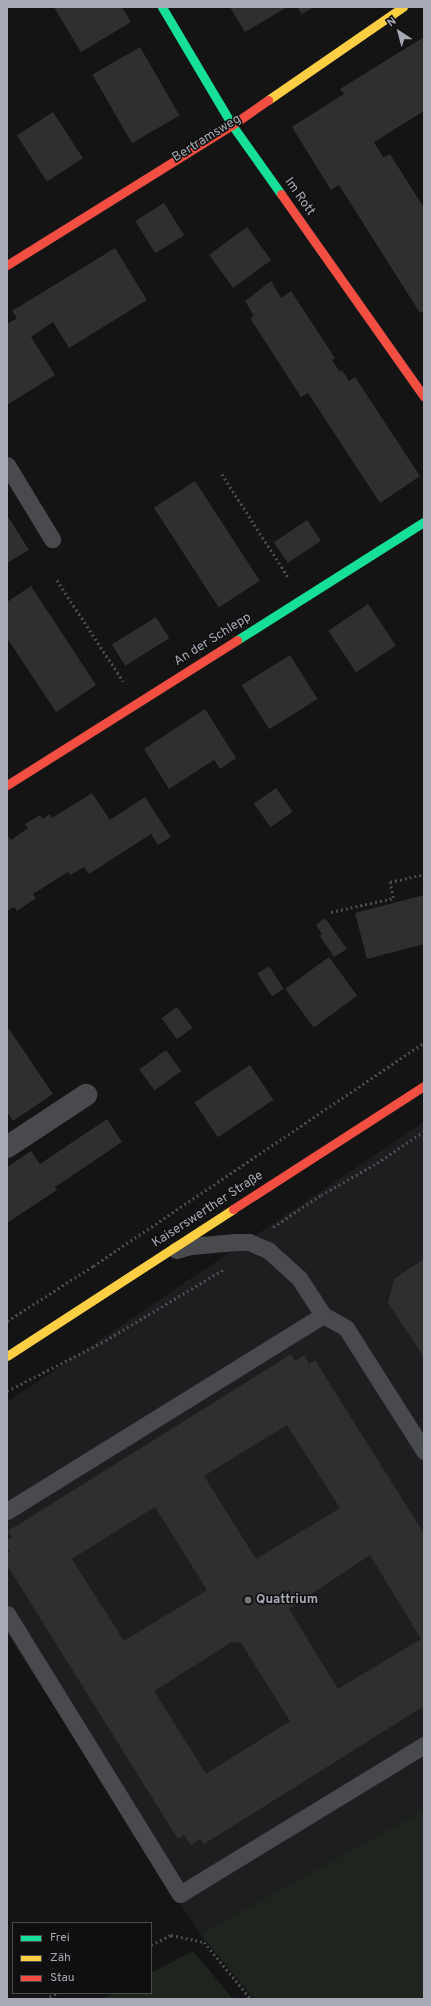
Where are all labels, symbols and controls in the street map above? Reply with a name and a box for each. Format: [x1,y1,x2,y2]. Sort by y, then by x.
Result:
north arrow [379,12,419,52]
text: N [385,14,399,30]
street label: Bertramsweg [170,112,244,166]
street label: Im Rott [280,175,318,219]
street label: An der Schlepp [171,610,255,670]
street label: Kaiserswerther Straße [150,1168,266,1252]
place label: Quattrium [256,1592,318,1608]
marker: Quattrium [243,1595,253,1605]
legend [12,1922,152,1994]
text: Frei [50,1930,70,1946]
text: Zäh [50,1950,71,1966]
text: Stau [50,1970,75,1986]

